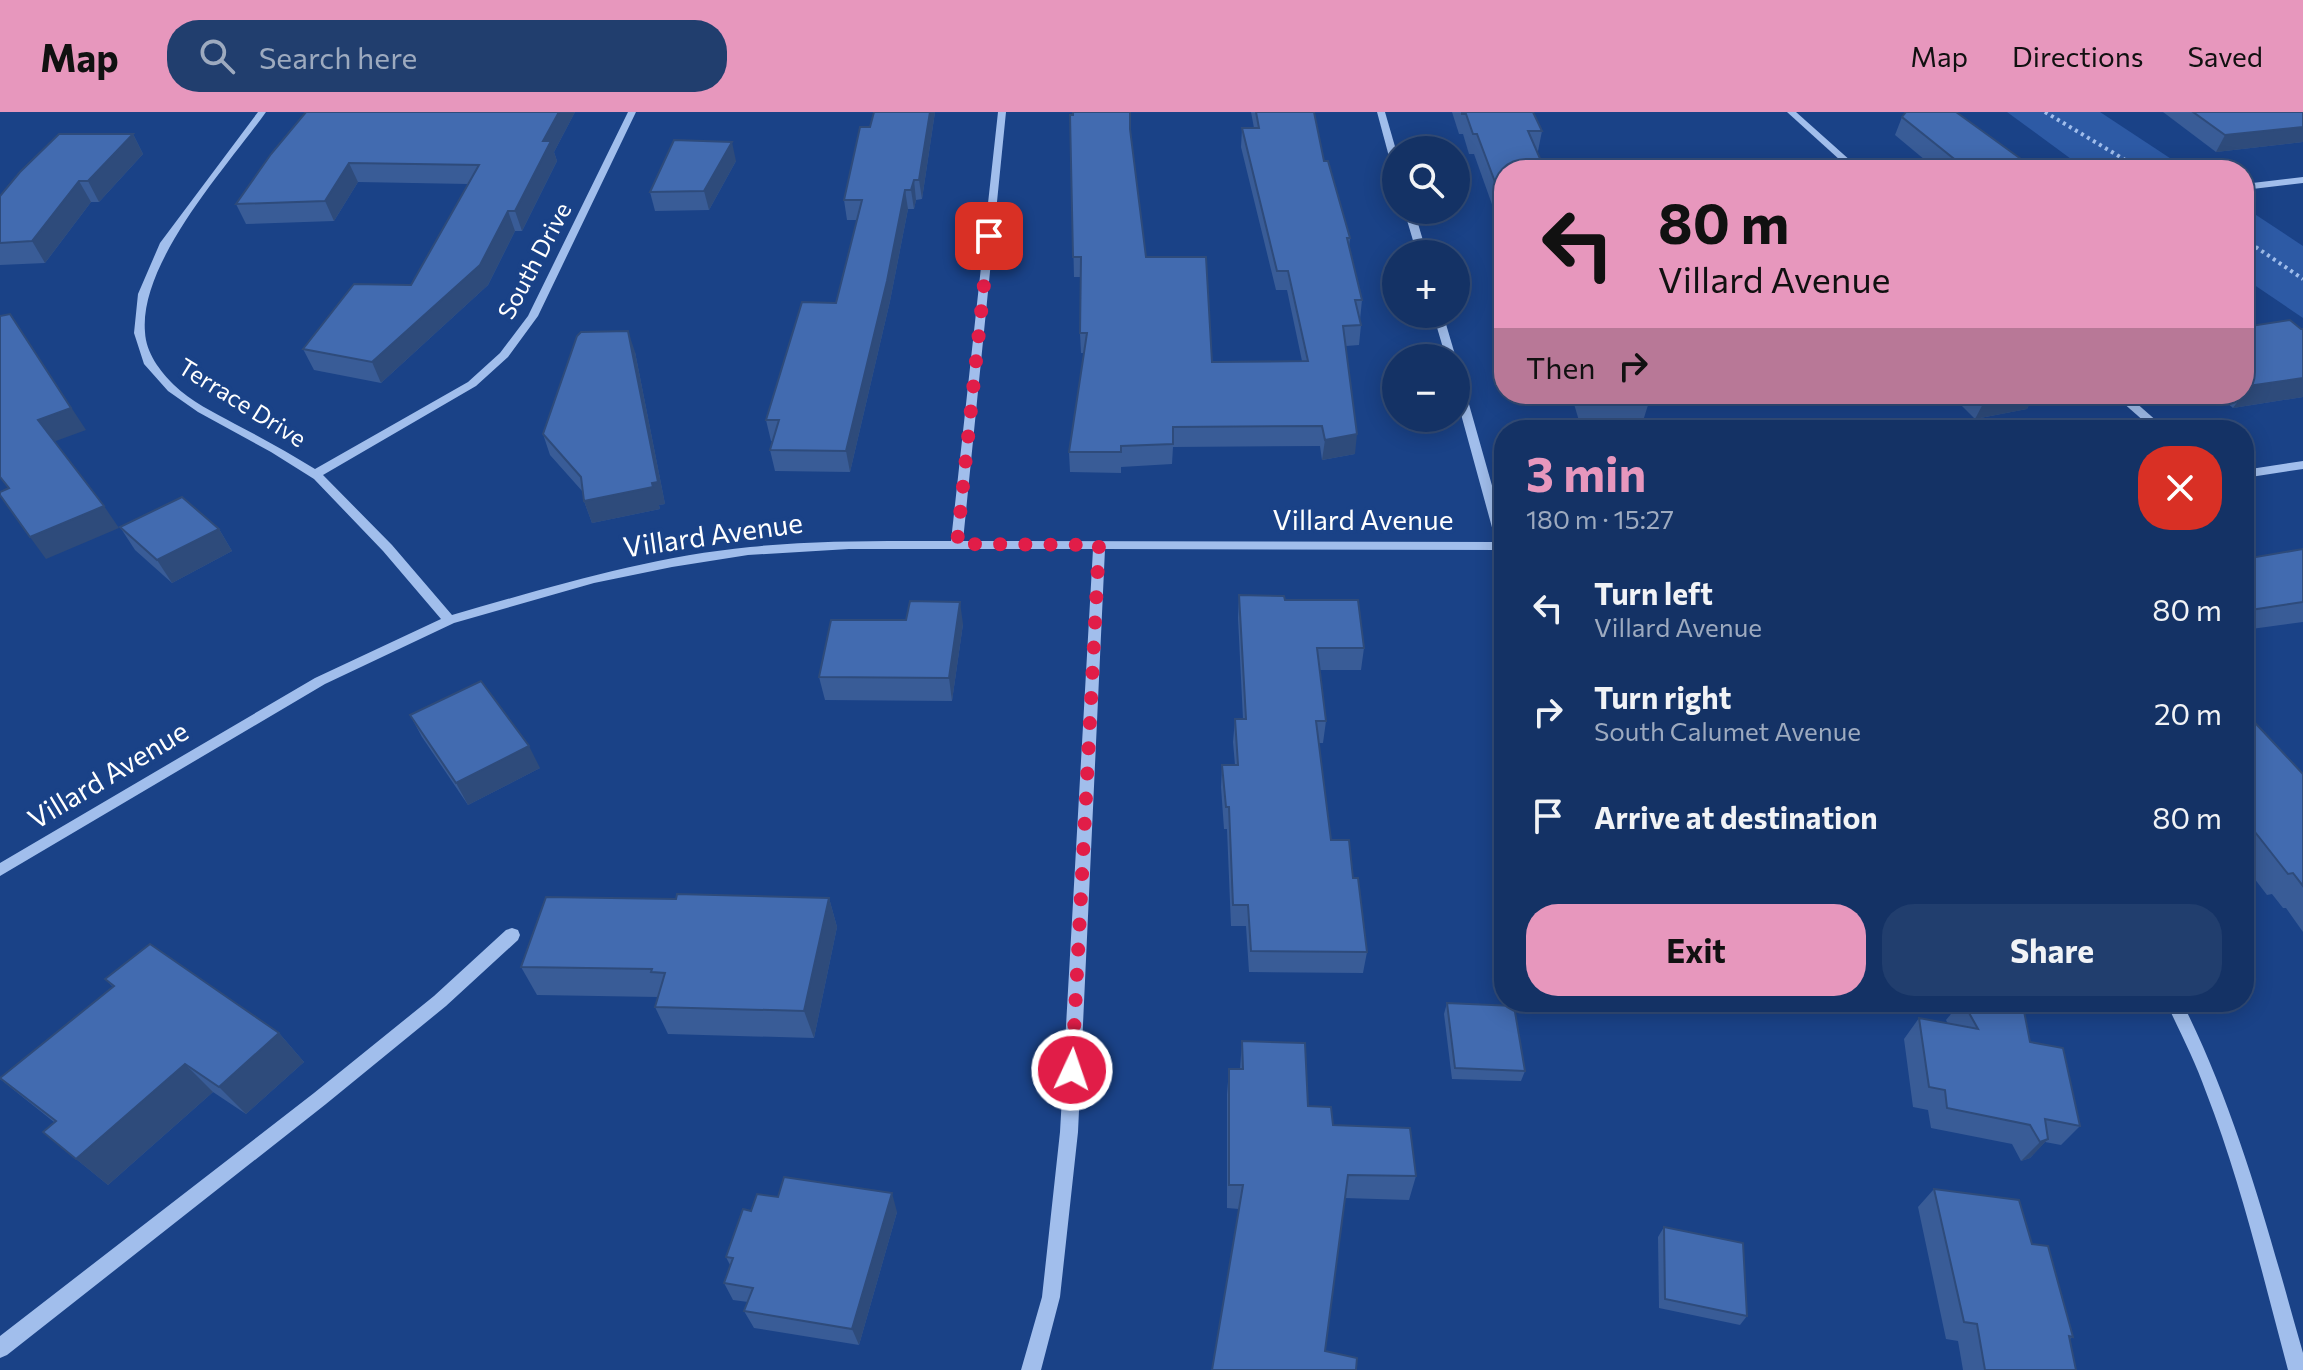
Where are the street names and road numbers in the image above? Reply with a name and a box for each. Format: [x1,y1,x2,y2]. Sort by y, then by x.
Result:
street label: South Drive [491,197,577,324]
street label: Terrace Drive [174,351,312,452]
street label: Villard Avenue [1273,502,1453,536]
street label: Villard Avenue [621,505,805,563]
street label: Villard Avenue [21,713,194,835]

